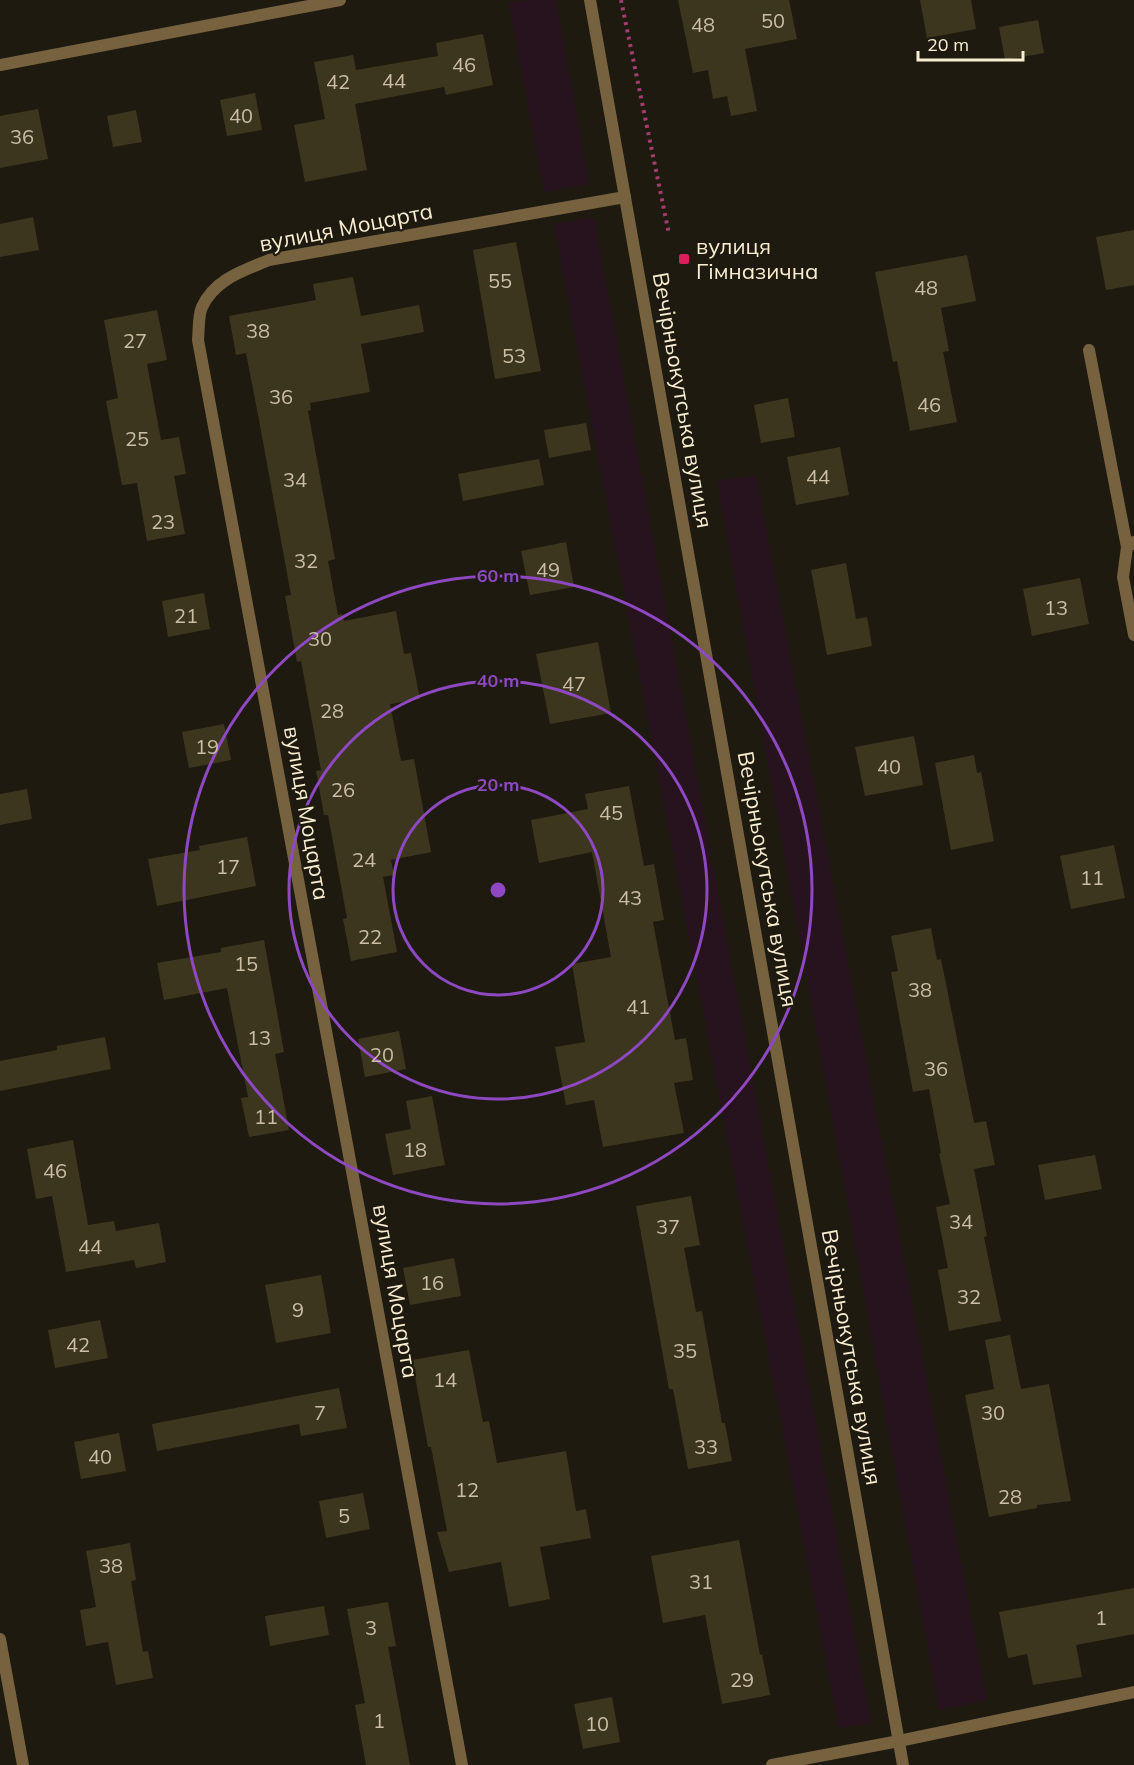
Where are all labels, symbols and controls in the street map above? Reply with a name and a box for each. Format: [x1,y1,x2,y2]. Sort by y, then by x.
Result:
house number: 50 [761,8,785,33]
house number: 48 [691,12,715,37]
scale bar [918,24,1023,62]
text: 20 m [927,33,969,56]
house number: 46 [452,52,476,77]
house number: 44 [382,68,406,93]
house number: 42 [326,69,350,94]
house number: 40 [229,103,253,128]
house number: 36 [10,124,34,149]
street label: вулиця Моцарта [257,196,435,258]
place label: вулиця Гімназична [696,232,818,285]
marker: вулиця Гімназична [677,252,691,266]
house number: 55 [488,268,512,293]
street label: Вечірньокутська вулиця [647,270,719,530]
house number: 48 [914,275,938,300]
house number: 38 [246,318,270,343]
house number: 27 [123,328,147,353]
house number: 53 [502,343,526,368]
house number: 36 [269,384,293,409]
house number: 46 [917,392,941,417]
house number: 25 [125,426,149,451]
house number: 44 [806,464,830,489]
house number: 34 [283,467,307,492]
house number: 23 [151,509,175,534]
house number: 32 [294,548,318,573]
house number: 49 [536,557,560,582]
text: 60 m [477,564,519,587]
house number: 13 [1044,595,1068,620]
house number: 21 [174,603,198,628]
house number: 30 [308,626,332,651]
text: 40 m [477,669,519,692]
house number: 47 [562,671,586,696]
house number: 28 [320,698,344,723]
street label: вулиця Моцарта [278,724,336,902]
house number: 19 [195,734,219,759]
street label: Вечірньокутська вулиця [732,749,804,1009]
house number: 40 [877,754,901,779]
text: 20 m [477,773,519,796]
house number: 26 [331,777,355,802]
house number: 45 [599,800,623,825]
house number: 24 [352,847,376,872]
house number: 17 [216,854,240,879]
house number: 11 [1080,865,1104,890]
centre of rings [488,880,508,900]
house number: 43 [618,885,642,910]
house number: 22 [358,924,382,949]
house number: 15 [234,951,258,976]
house number: 38 [908,977,932,1002]
house number: 41 [626,994,650,1019]
house number: 13 [247,1025,271,1050]
house number: 20 [370,1042,394,1067]
house number: 36 [924,1056,948,1081]
house number: 11 [254,1104,278,1129]
house number: 18 [403,1137,427,1162]
house number: 46 [43,1158,67,1183]
street label: вулиця Моцарта [367,1202,425,1380]
house number: 34 [949,1209,973,1234]
house number: 37 [656,1214,680,1239]
street label: Вечірньокутська вулиця [816,1227,888,1487]
house number: 44 [78,1234,102,1259]
house number: 16 [420,1270,444,1295]
house number: 32 [957,1284,981,1309]
house number: 9 [292,1297,304,1322]
house number: 42 [66,1332,90,1357]
house number: 35 [673,1338,697,1363]
house number: 14 [433,1367,457,1392]
house number: 7 [314,1400,326,1425]
house number: 30 [981,1400,1005,1425]
house number: 33 [694,1434,718,1459]
house number: 40 [88,1444,112,1469]
house number: 12 [455,1477,479,1502]
house number: 28 [998,1484,1022,1509]
house number: 5 [338,1503,350,1528]
house number: 38 [99,1553,123,1578]
house number: 31 [689,1569,713,1594]
house number: 1 [1095,1605,1107,1630]
house number: 3 [365,1615,377,1640]
house number: 29 [730,1667,754,1692]
house number: 1 [373,1708,385,1733]
house number: 10 [585,1711,609,1736]

